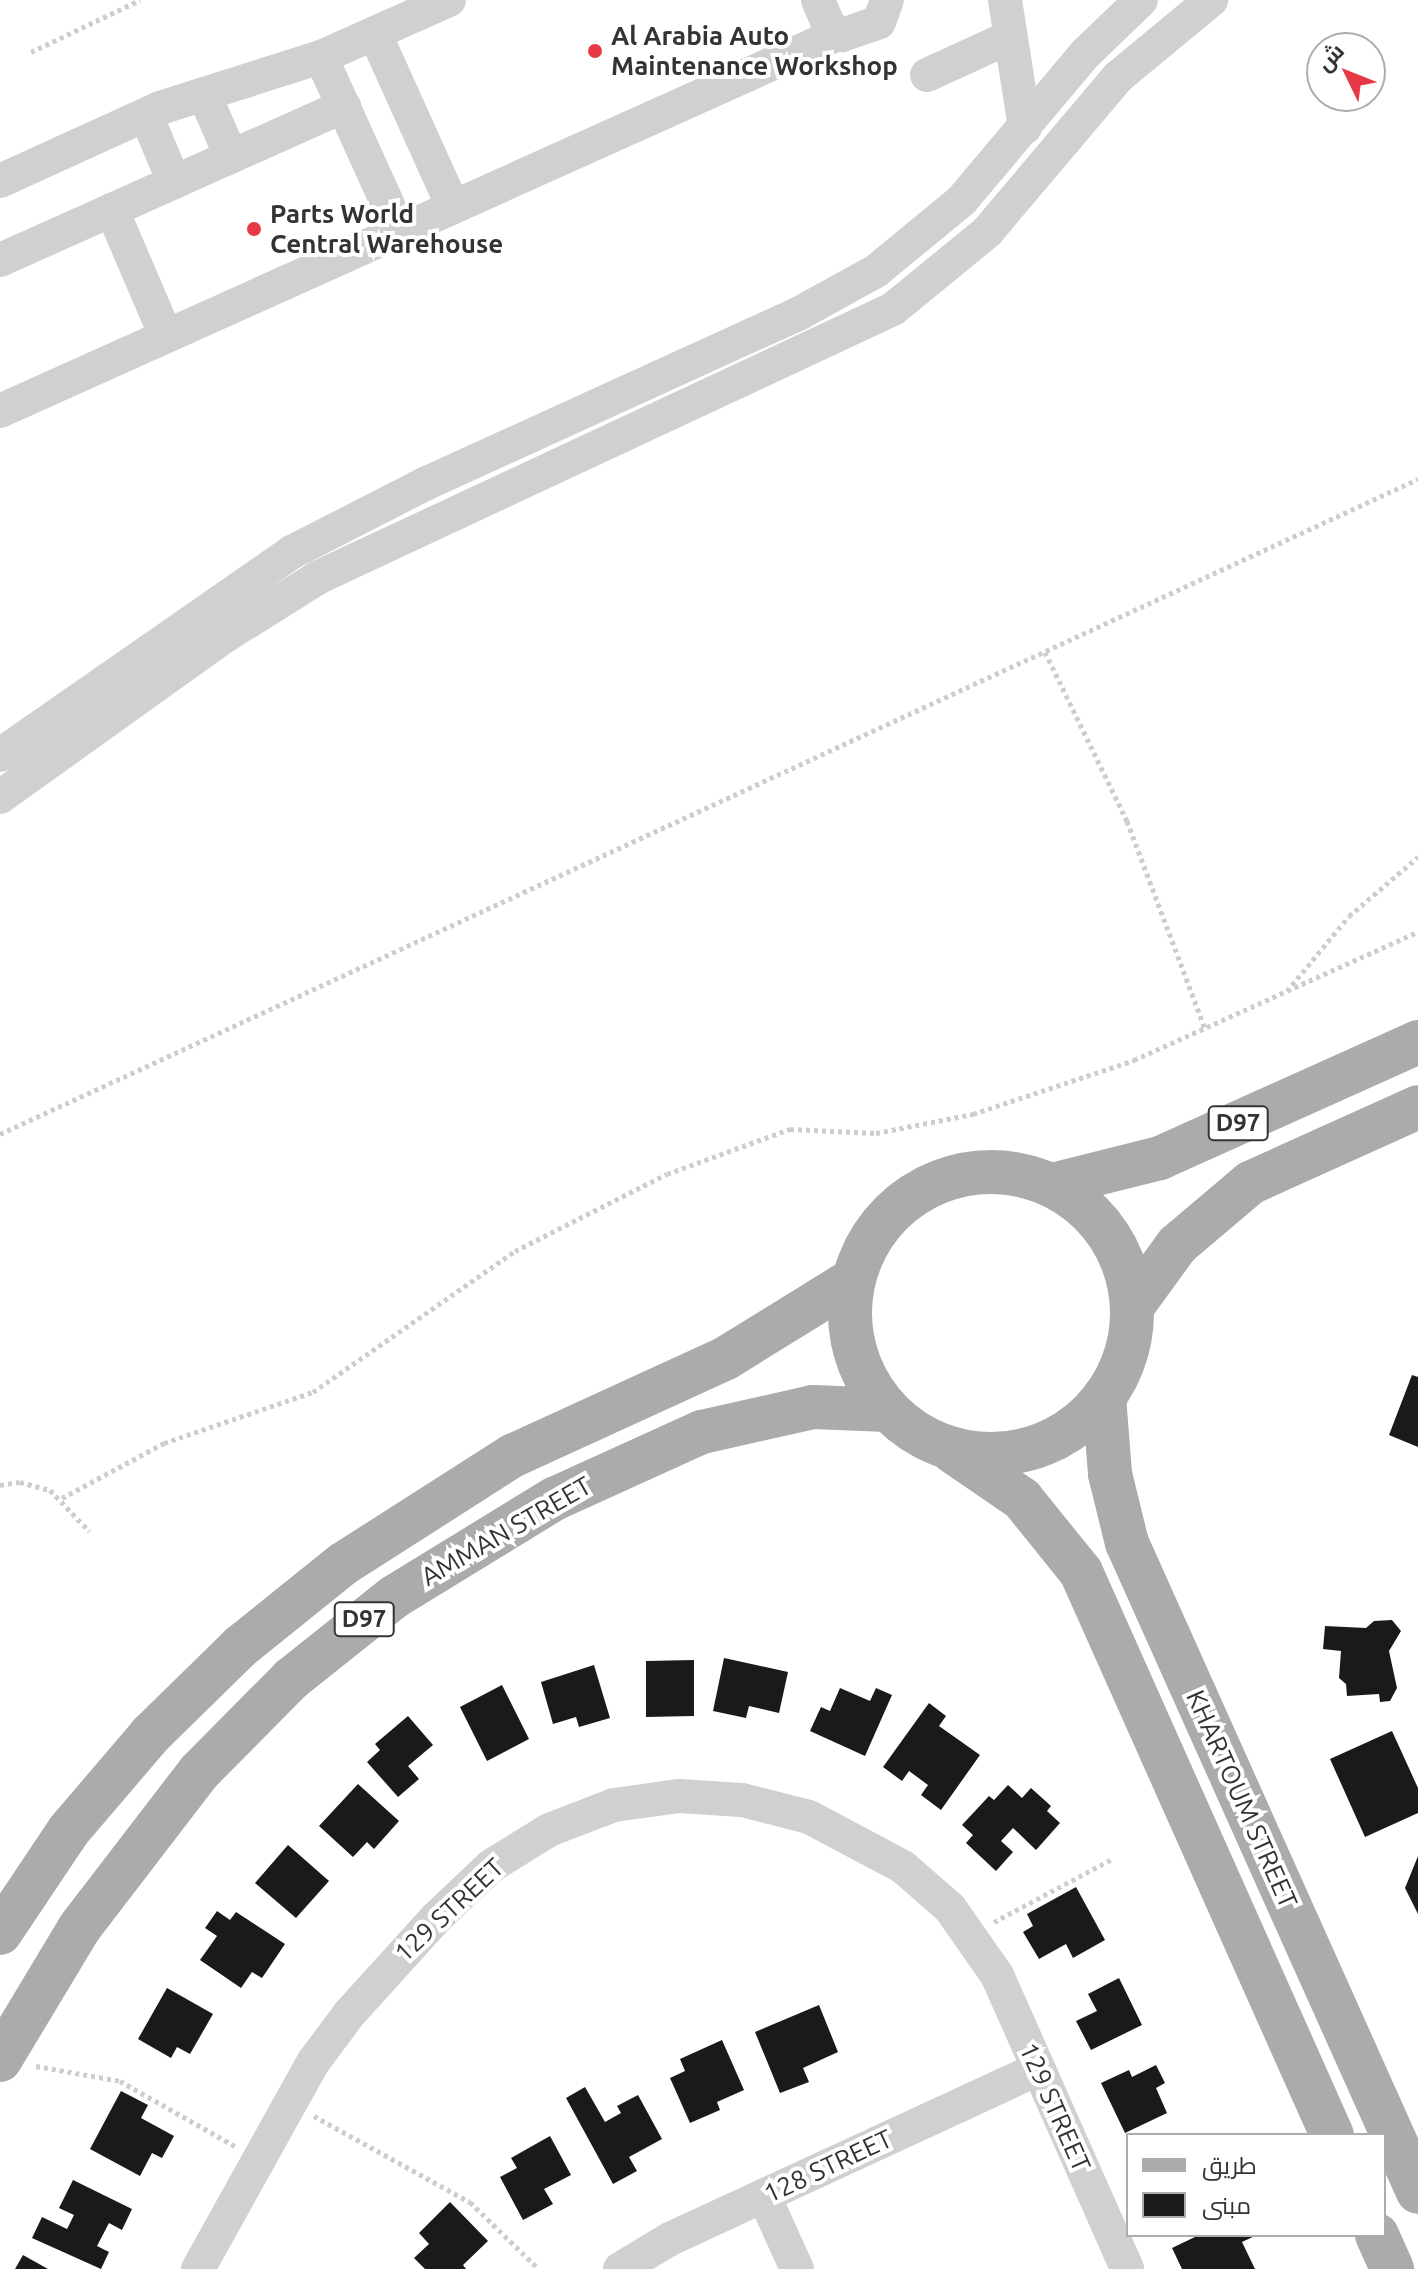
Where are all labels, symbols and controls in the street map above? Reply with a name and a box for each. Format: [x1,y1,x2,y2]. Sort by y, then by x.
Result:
place label: Al Arabia Auto Maintenance Workshop [611,20,898,82]
north arrow [1306,32,1386,112]
text: ش [1311,38,1348,76]
marker: Al Arabia Auto Maintenance Workshop [586,42,604,60]
place label: Parts World Central Warehouse [270,198,503,260]
marker: Parts World Central Warehouse [245,220,263,238]
road number: D97 [1206,1103,1270,1143]
street label: AMMAN STREET [415,1470,597,1592]
road number: D97 [332,1599,396,1639]
street label: KHARTOUM STREET [1180,1685,1304,1913]
street label: 129 STREET [388,1852,510,1968]
street label: 129 STREET [1013,2038,1097,2176]
street label: 128 STREET [759,2123,897,2209]
legend [1126,2133,1386,2237]
text: طريق [1202,2152,1257,2179]
text: مبنى [1202,2192,1251,2219]

